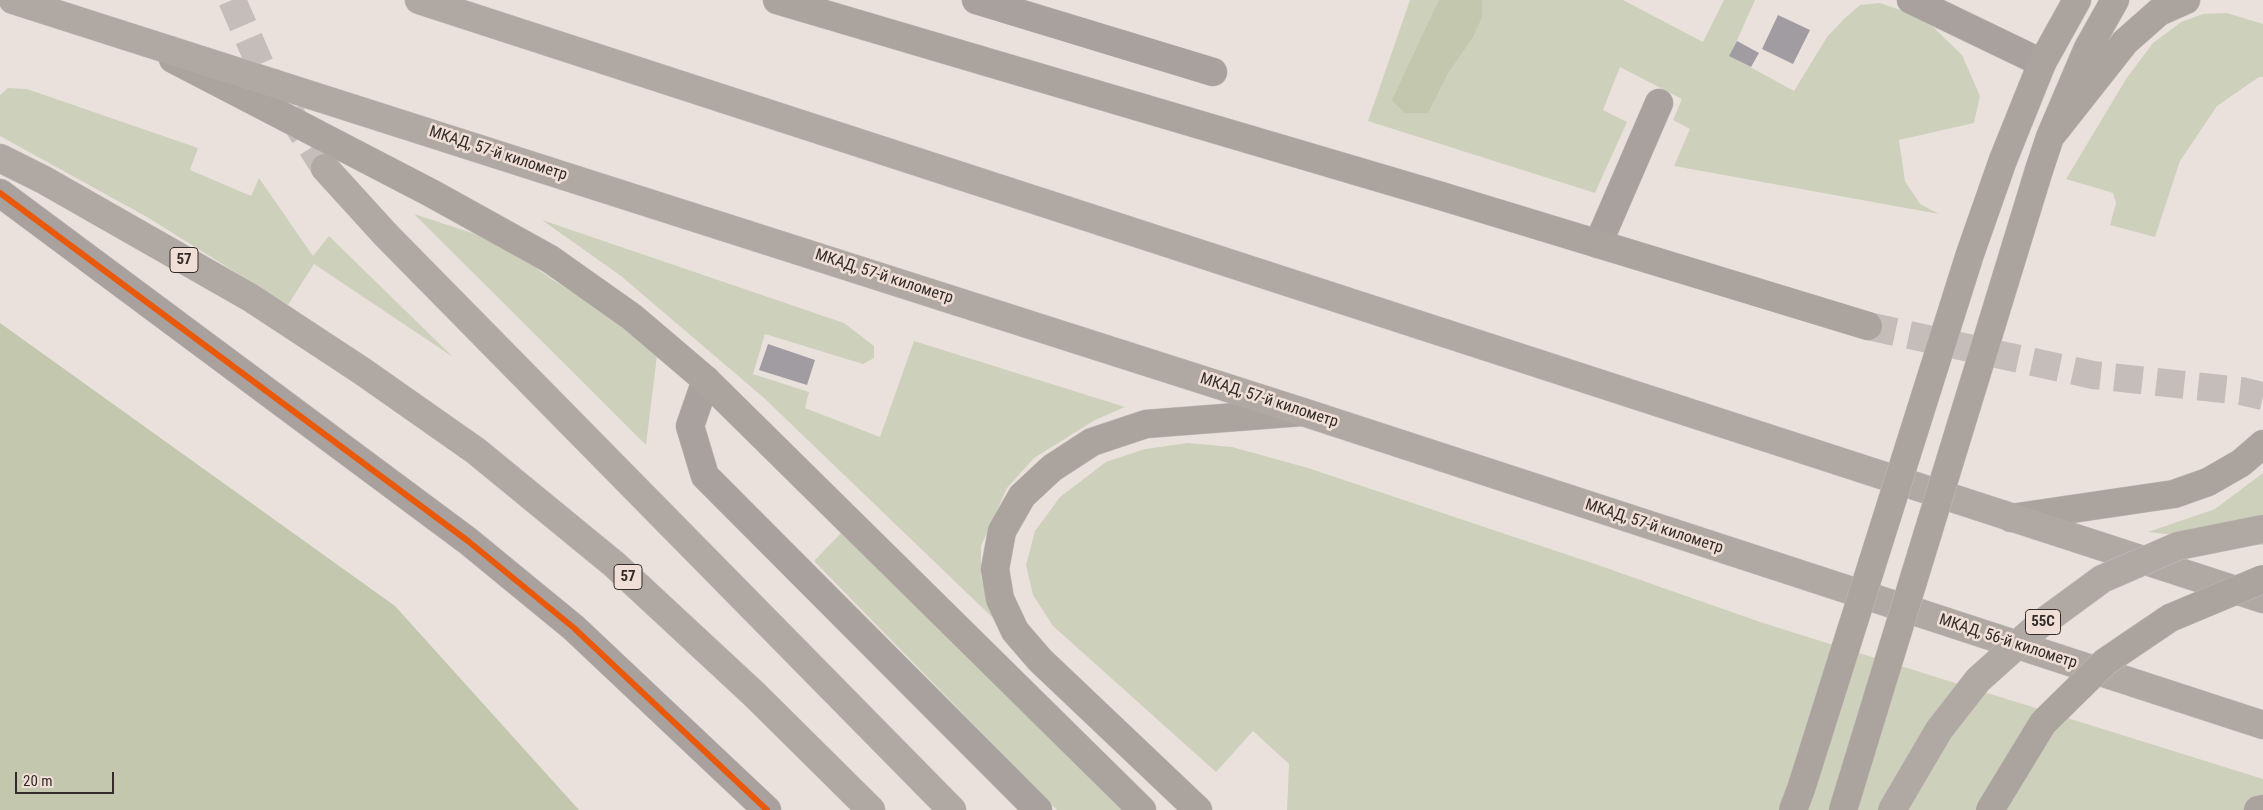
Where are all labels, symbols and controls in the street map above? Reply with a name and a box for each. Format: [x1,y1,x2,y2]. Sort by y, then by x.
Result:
street label: МКАД, 57-й километр [427,123,569,185]
street label: МКАД, 57-й километр [813,246,955,308]
road number: 57 [170,248,198,272]
street label: МКАД, 57-й километр [1198,370,1340,432]
street label: МКАД, 57-й километр [1583,496,1725,558]
road number: 57 [614,564,642,590]
road number: 55C [2026,610,2060,634]
street label: МКАД, 56-й километр [1937,611,2079,673]
scale bar [18,762,116,794]
text: 20 m [23,772,53,790]

